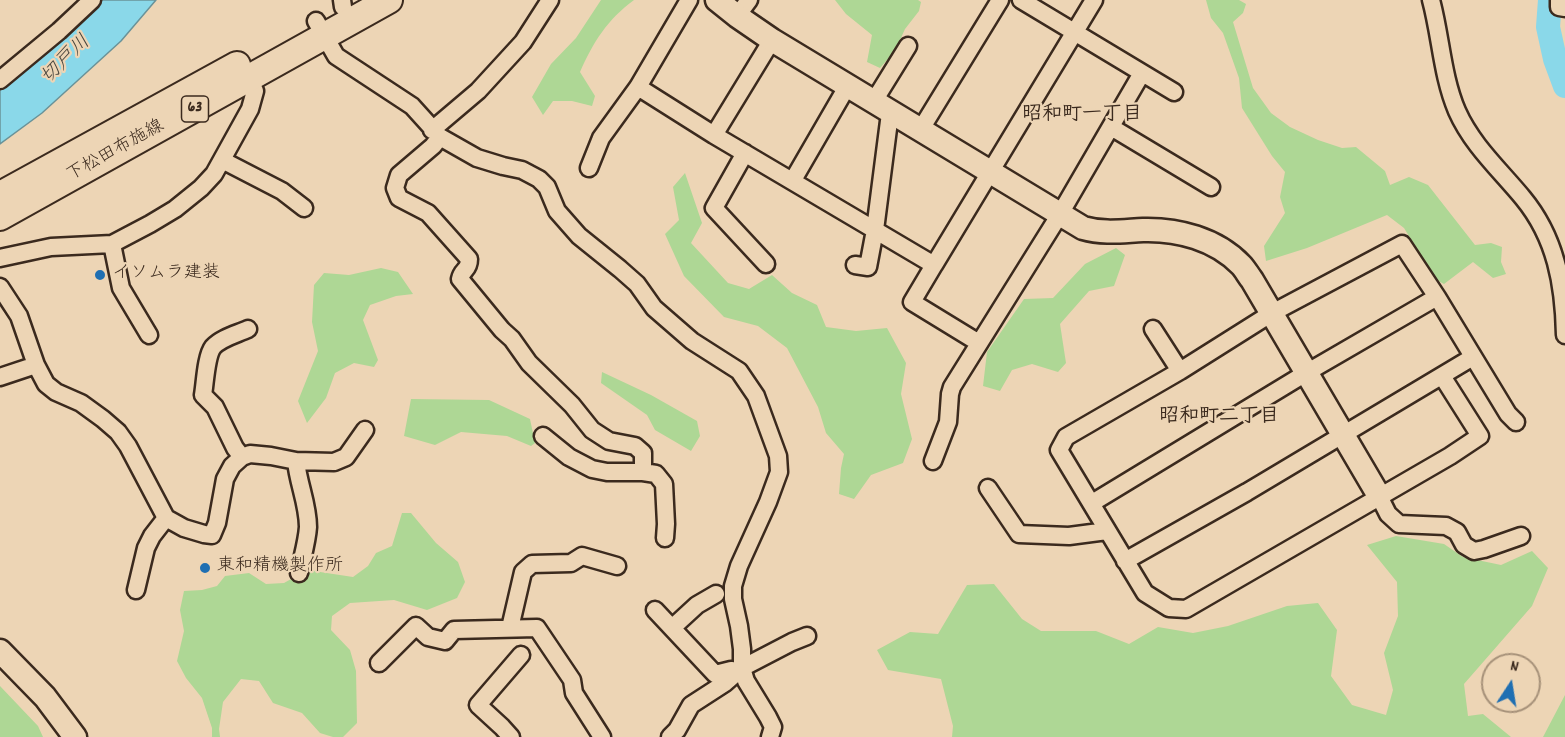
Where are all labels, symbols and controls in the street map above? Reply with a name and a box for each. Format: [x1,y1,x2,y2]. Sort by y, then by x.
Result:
water label: 切戸川 [37,32,97,90]
road number: 63 [182,96,208,122]
district label: 昭和町一丁目 [1022,104,1142,128]
street label: 下松田布施線 [64,116,168,188]
place label: イソムラ建装 [112,264,220,286]
marker: イソムラ建装 [93,268,107,282]
district label: 昭和町二丁目 [1159,406,1279,430]
place label: 東和精機製作所 [217,557,343,579]
marker: 東和精機製作所 [198,561,212,575]
north arrow [1481,653,1541,713]
text: N [1508,655,1521,679]

